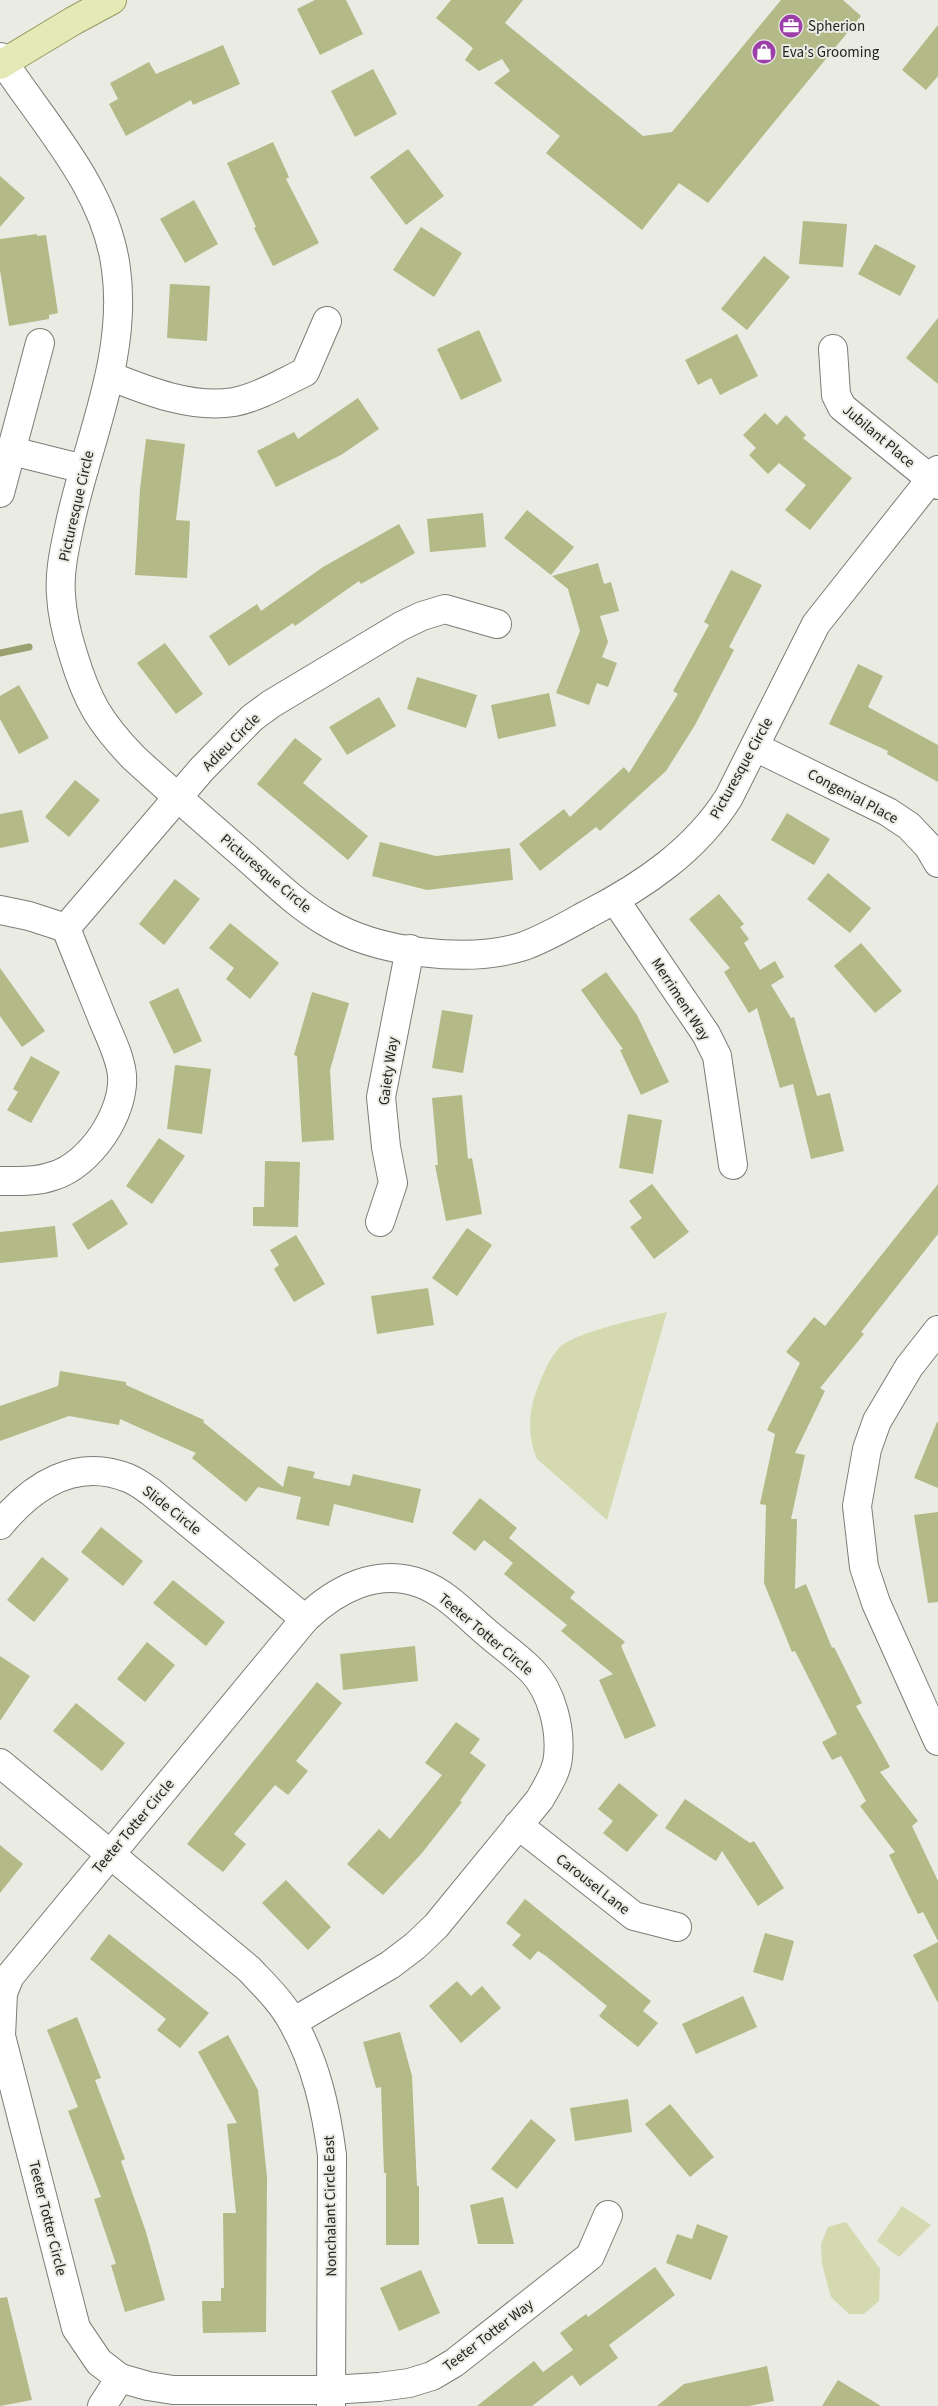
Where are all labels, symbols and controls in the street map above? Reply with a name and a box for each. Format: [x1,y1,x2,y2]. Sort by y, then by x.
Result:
office icon: Spherion [778,13,804,39]
place label: Spherion [808,16,865,37]
shop icon: Eva's Grooming [751,39,777,65]
place label: Eva's Grooming [782,42,880,63]
street label: Jubilant Place [838,400,919,473]
street label: Picturesque Circle [54,449,99,564]
street label: Adieu Circle [198,709,265,776]
street label: Picturesque Circle [705,714,778,823]
street label: Congenial Place [804,764,902,829]
street label: Picturesque Circle [216,829,316,918]
street label: Merriment Way [646,954,715,1045]
street label: Gaiety Way [373,1035,404,1107]
street label: Slide Circle [138,1481,206,1540]
street label: Teeter Totter Circle [434,1588,538,1680]
street label: Teeter Totter Circle [87,1774,179,1878]
street label: Carousel Lane [551,1849,634,1920]
street label: Nonchalant Circle East [319,2135,342,2277]
street label: Teeter Totter Circle [23,2158,72,2278]
street label: Teeter Totter Way [439,2294,538,2376]

